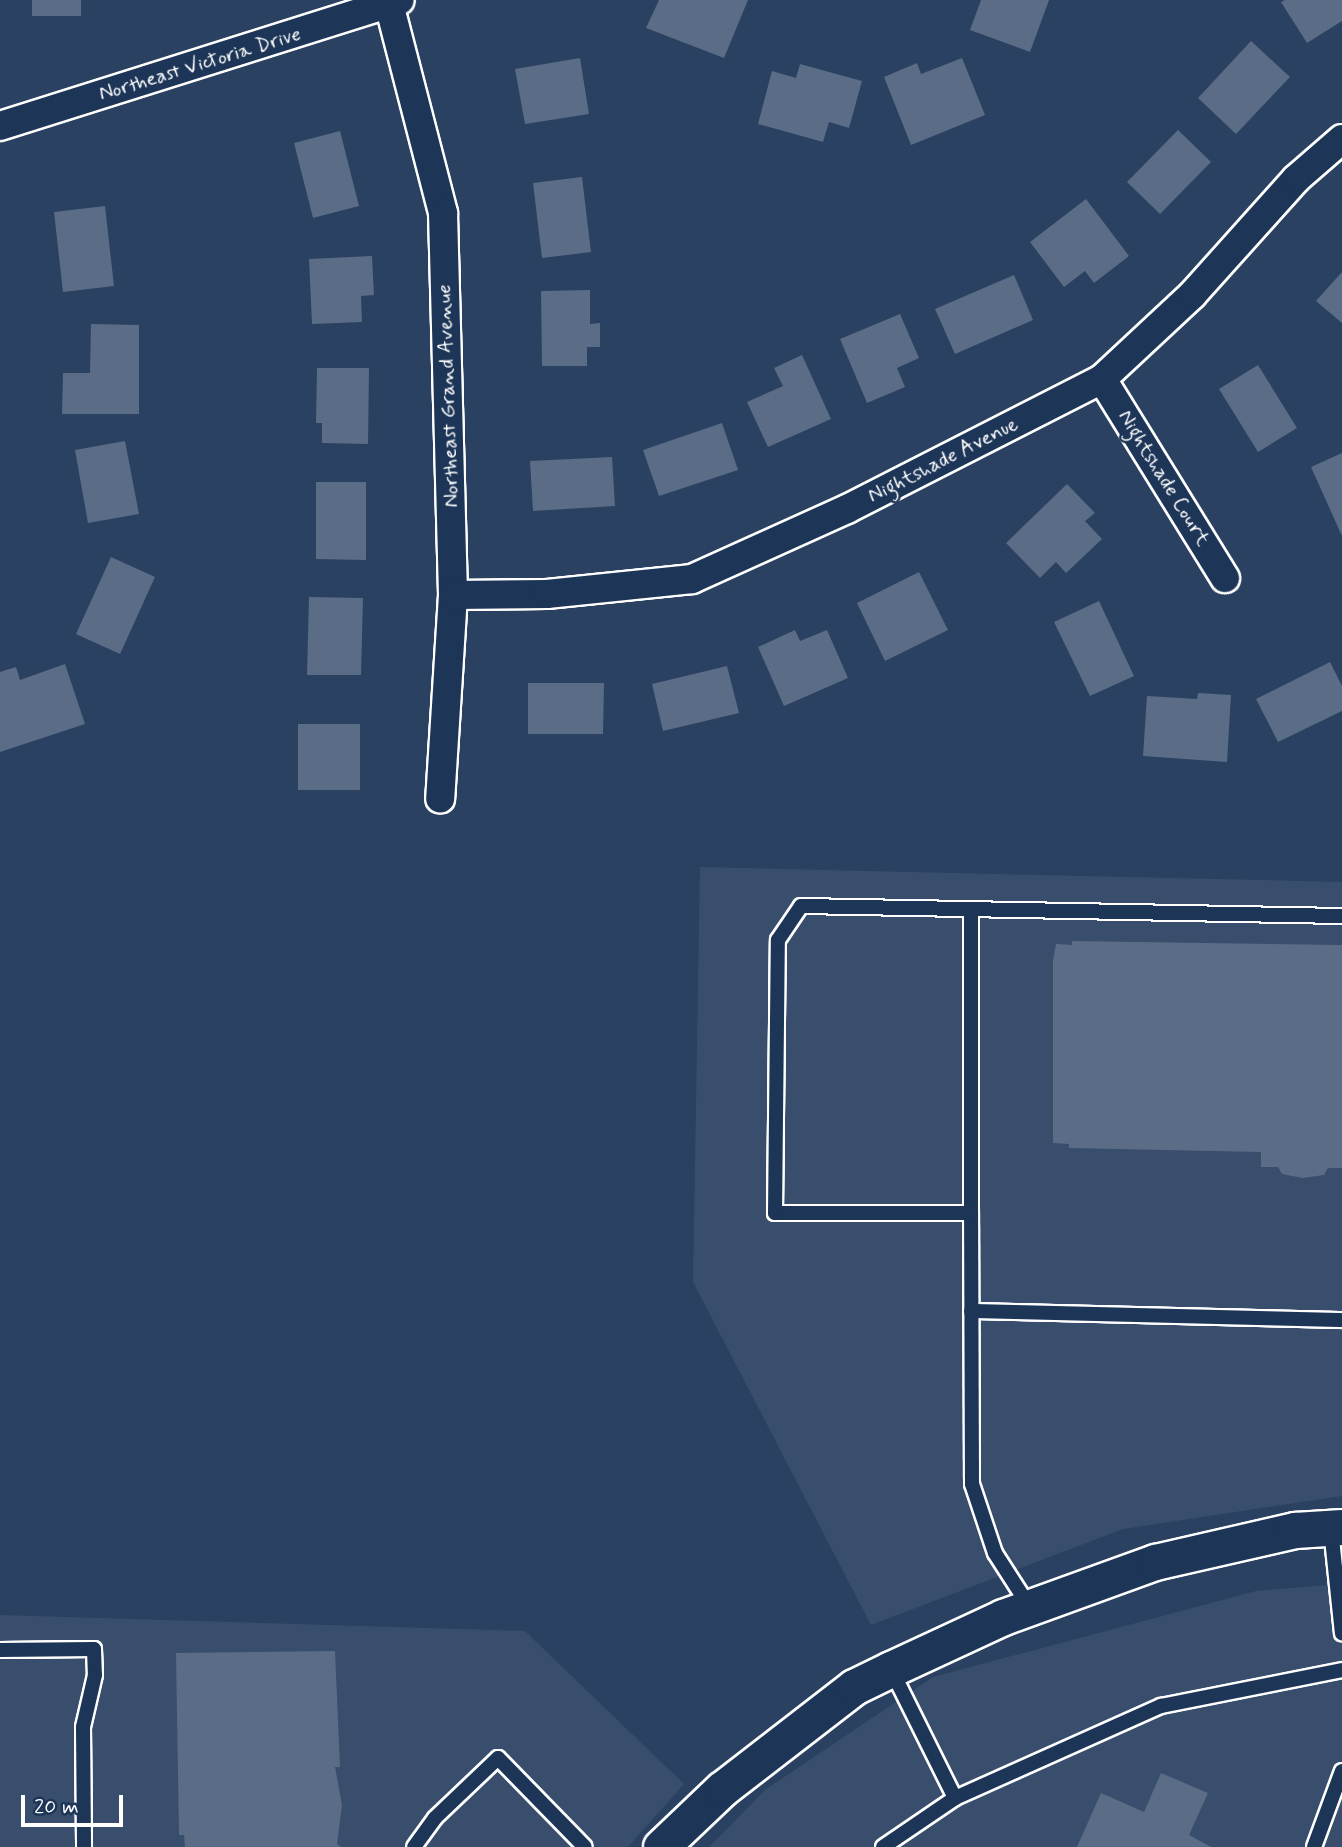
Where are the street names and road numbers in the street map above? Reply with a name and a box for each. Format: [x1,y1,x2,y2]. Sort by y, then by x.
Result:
street label: Northeast Victoria Drive [96,21,304,107]
street label: Northeast Grand Avenue [432,285,464,507]
street label: Nightshade Court [1113,406,1215,550]
street label: Nightshade Avenue [862,410,1024,510]

